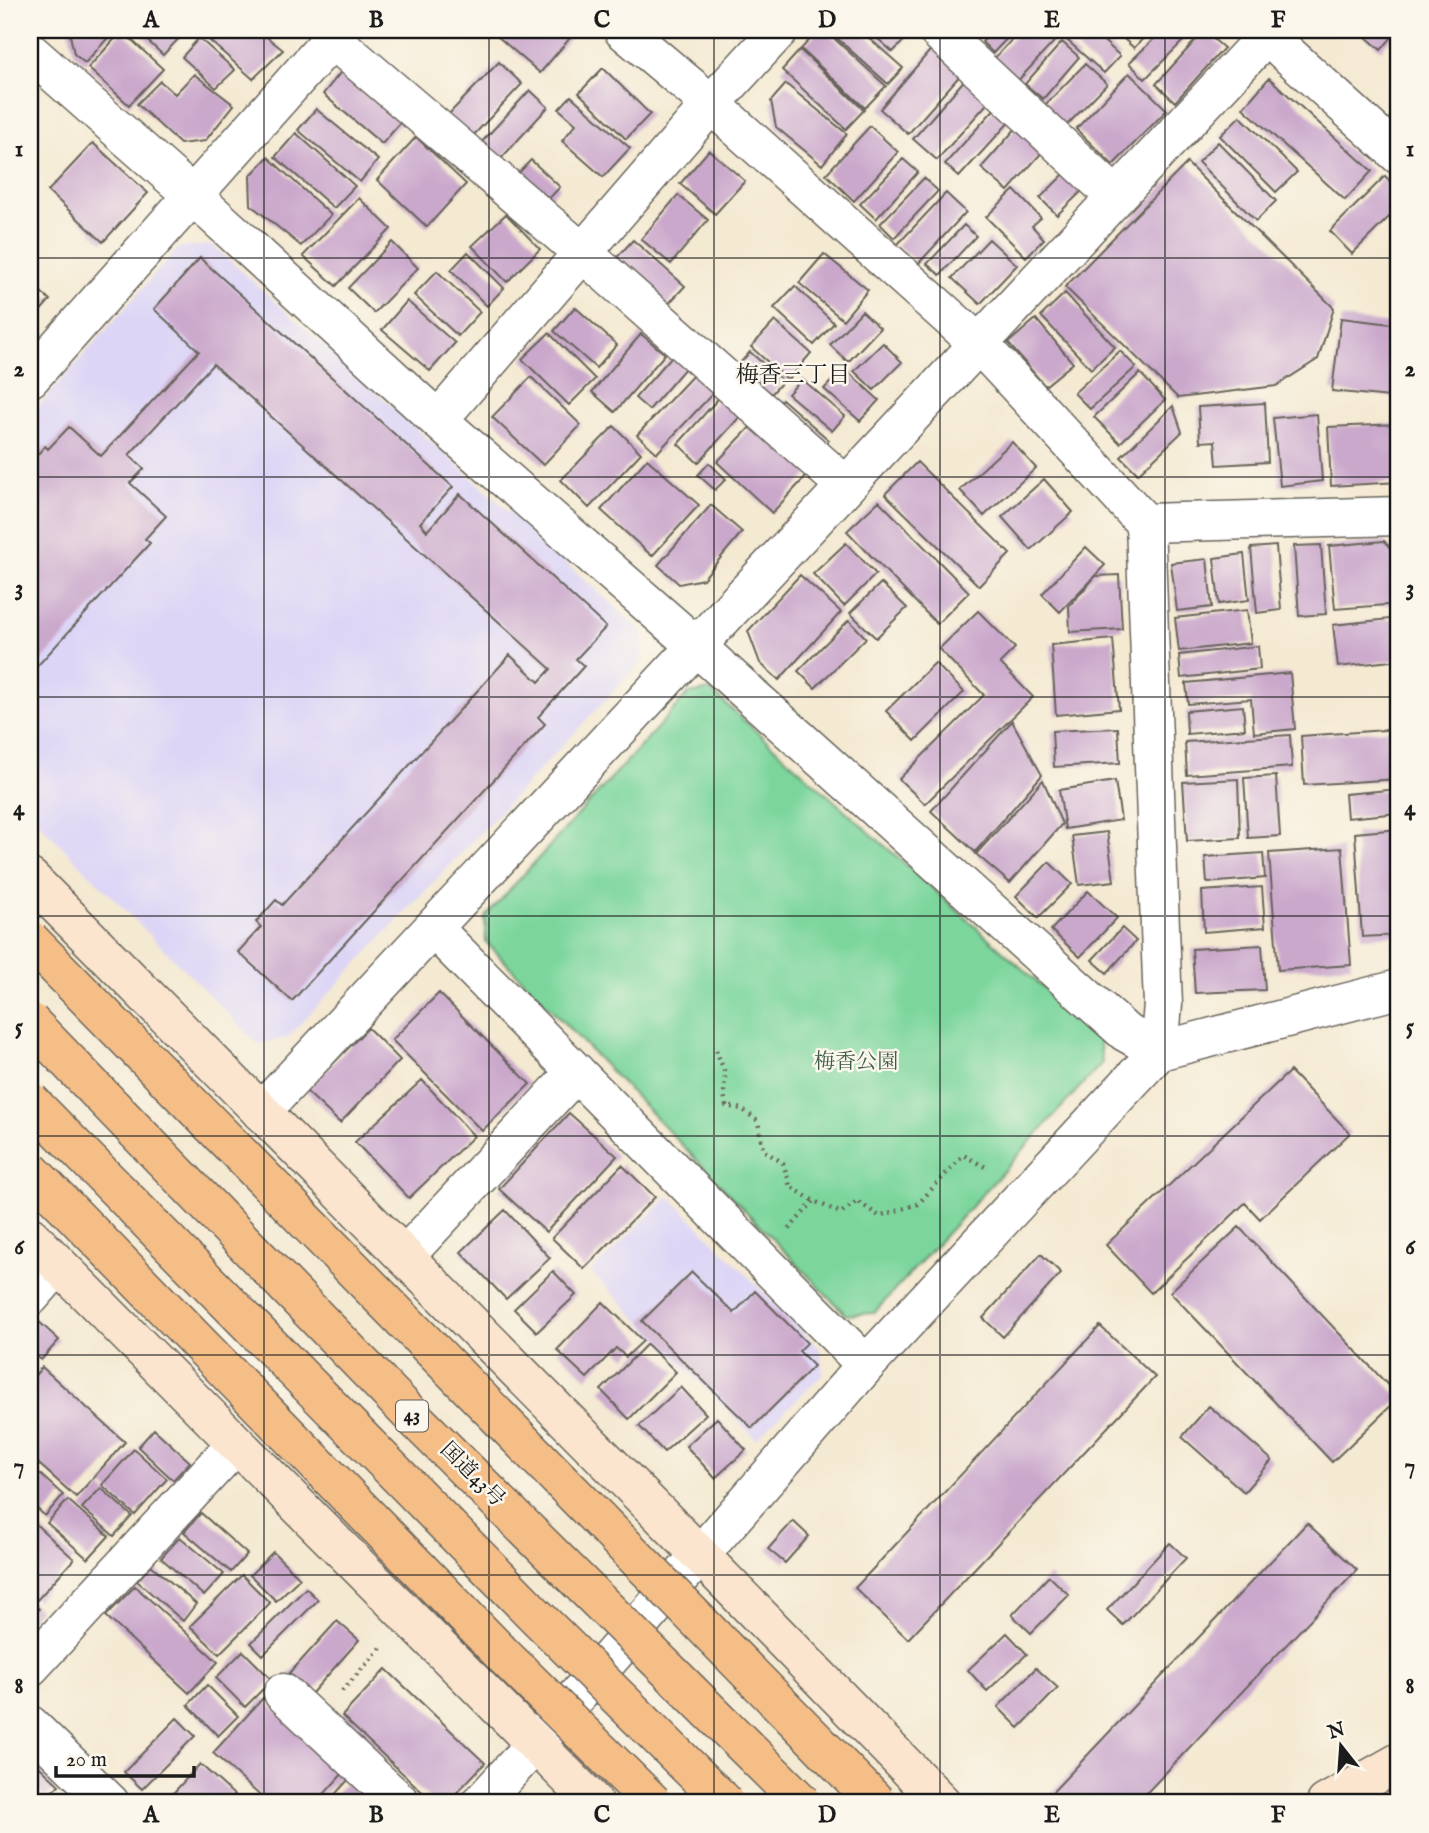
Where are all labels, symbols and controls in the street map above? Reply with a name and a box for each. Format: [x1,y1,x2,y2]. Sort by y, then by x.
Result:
text: A [142,6,160,35]
text: B [368,6,384,35]
text: C [594,6,611,35]
text: D [818,6,836,35]
text: E [1044,6,1060,35]
text: F [1271,6,1286,35]
text: 1 [15,135,23,164]
text: 1 [1406,135,1414,164]
text: 2 [14,355,25,384]
text: 2 [1405,355,1416,384]
district label: 梅香三丁目 [736,361,851,390]
text: 3 [15,574,23,603]
text: 3 [1406,574,1414,603]
text: 4 [13,794,25,823]
text: 4 [1404,794,1416,823]
text: 5 [15,1013,24,1042]
text: 5 [1406,1013,1415,1042]
park label: 梅香公園 [814,1049,898,1076]
text: 6 [14,1233,25,1262]
text: 6 [1405,1233,1416,1262]
road number: 43 [396,1400,428,1432]
street label: 国道43号 [434,1437,510,1513]
text: 7 [14,1452,24,1481]
text: 7 [1405,1452,1415,1481]
text: 8 [14,1672,24,1701]
text: 8 [1405,1672,1415,1701]
north arrow [1306,1710,1376,1780]
text: N [1324,1718,1349,1746]
scale bar [56,1735,194,1779]
text: 20 m [66,1747,107,1774]
text: A [142,1801,160,1830]
text: B [368,1801,384,1830]
text: C [594,1801,611,1830]
text: D [818,1801,836,1830]
text: E [1044,1801,1060,1830]
text: F [1271,1801,1286,1830]

